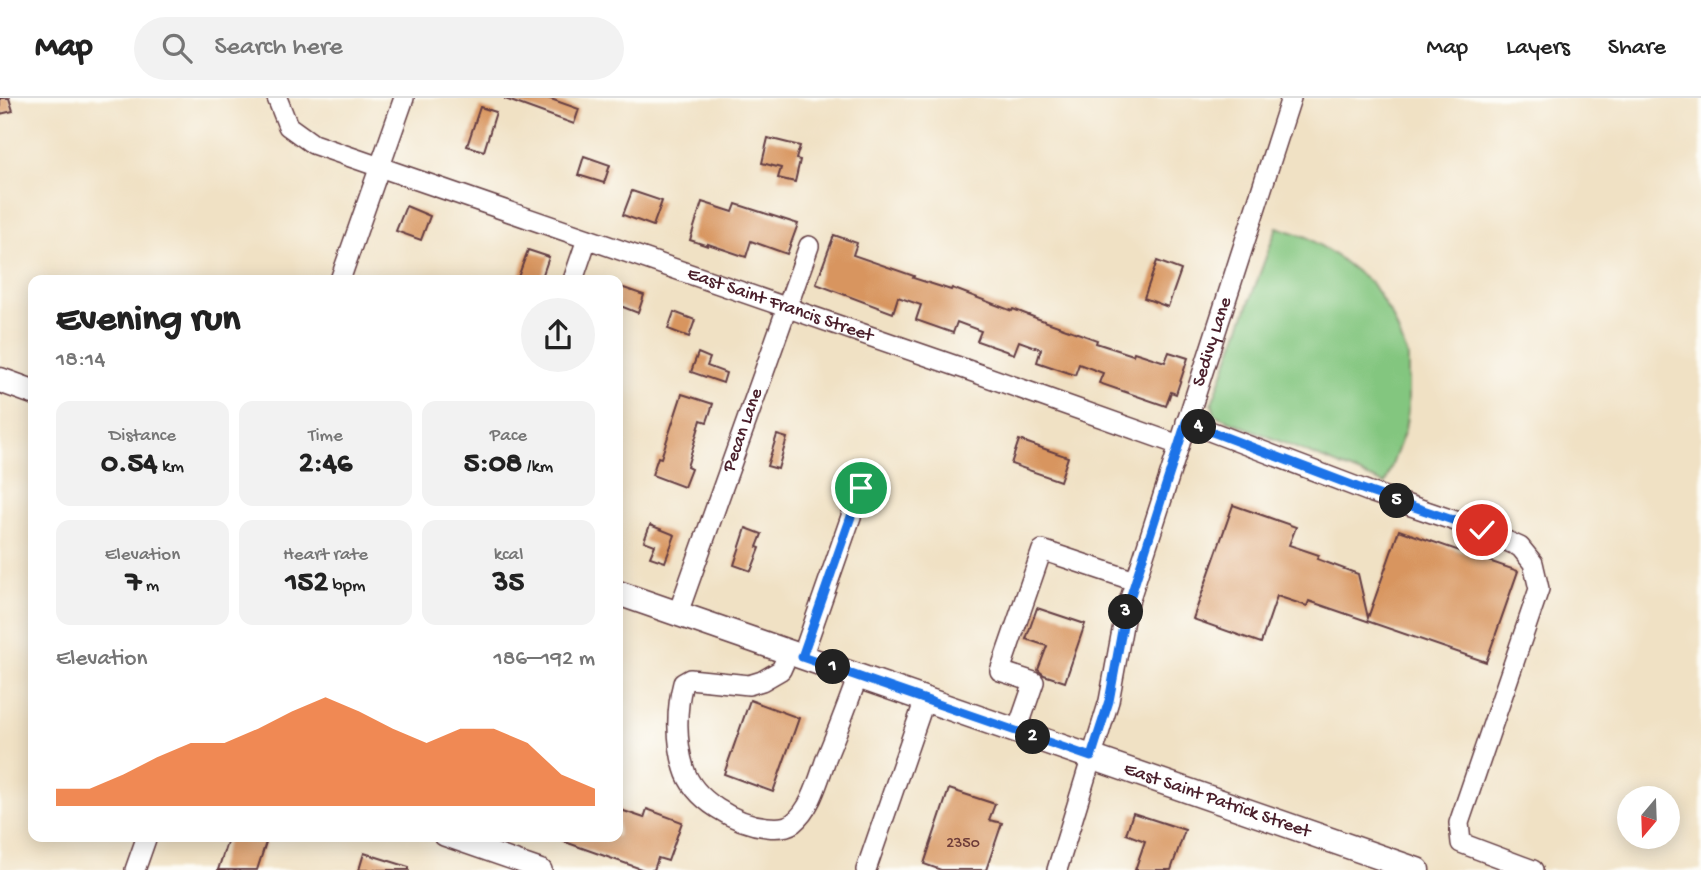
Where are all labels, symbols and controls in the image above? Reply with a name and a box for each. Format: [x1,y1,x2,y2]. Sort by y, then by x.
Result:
search box [134,17,624,80]
text: Map [35,29,92,67]
icon: search [158,29,196,67]
text: Search here [214,33,343,64]
text: Map [1426,34,1468,63]
text: Layers [1506,34,1570,63]
text: Share [1608,34,1666,63]
street label: East Saint Francis Street [684,262,878,349]
street label: Sedivy Lane [1187,294,1238,390]
button: share [521,298,595,372]
text: Evening run [56,299,240,343]
text: 18:14 [56,347,105,374]
street label: Pecan Lane [717,385,769,476]
pin: 4 [1182,410,1216,444]
text: 4 [1194,415,1203,438]
text: Distance [109,425,176,448]
text: Time [308,425,343,448]
text: Pace [490,425,527,448]
text: 0.54 [101,448,157,483]
text: 2:46 [299,448,352,483]
text: 5:08 [464,448,522,483]
text: km [157,456,184,479]
text: /km [522,456,553,479]
pin [831,458,891,518]
icon: arrive [842,469,880,507]
pin: 5 [1380,484,1414,518]
text: 5 [1392,489,1402,512]
pin [1452,500,1512,560]
icon: check [1463,511,1501,549]
text: Elevation [105,544,180,567]
text: Heart rate [283,544,368,567]
text: kcal [494,544,523,567]
text: 7 [126,567,141,602]
text: 152 [286,567,328,602]
text: 35 [493,567,524,602]
text: m [141,575,159,598]
text: bpm [328,575,365,598]
pin: 3 [1108,594,1144,630]
text: 3 [1121,600,1130,623]
text: Elevation [56,646,147,673]
text: 186–192 m [493,646,595,673]
pin: 1 [816,650,850,684]
text: 1 [829,655,836,678]
pin: 2 [1016,720,1050,754]
text: 2 [1028,725,1037,748]
street label: East Saint Patrick Street [1121,758,1316,844]
north arrow [1617,786,1680,849]
map controls [1617,786,1680,849]
house number: 2350 [946,835,980,854]

